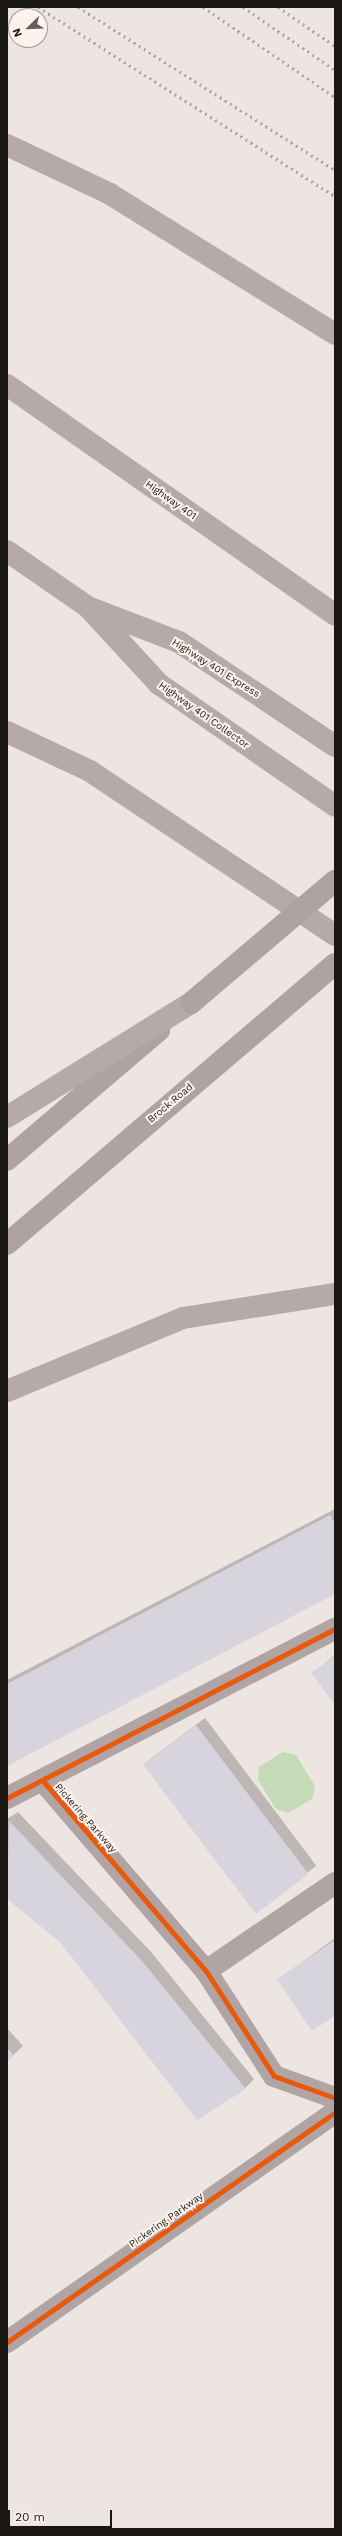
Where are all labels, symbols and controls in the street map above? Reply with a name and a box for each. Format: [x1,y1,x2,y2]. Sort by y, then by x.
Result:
north arrow [8,8,48,48]
text: N [10,26,25,39]
street label: Highway 401 [143,478,199,522]
street label: Highway 401 Express [170,636,262,700]
street label: Highway 401 Collector [156,679,252,751]
street label: Brock Road [145,1081,195,1125]
street label: Pickering Parkway [53,1781,119,1855]
street label: Pickering Parkway [127,2190,205,2250]
scale bar [10,2502,114,2528]
text: 20 m [15,2510,45,2524]

